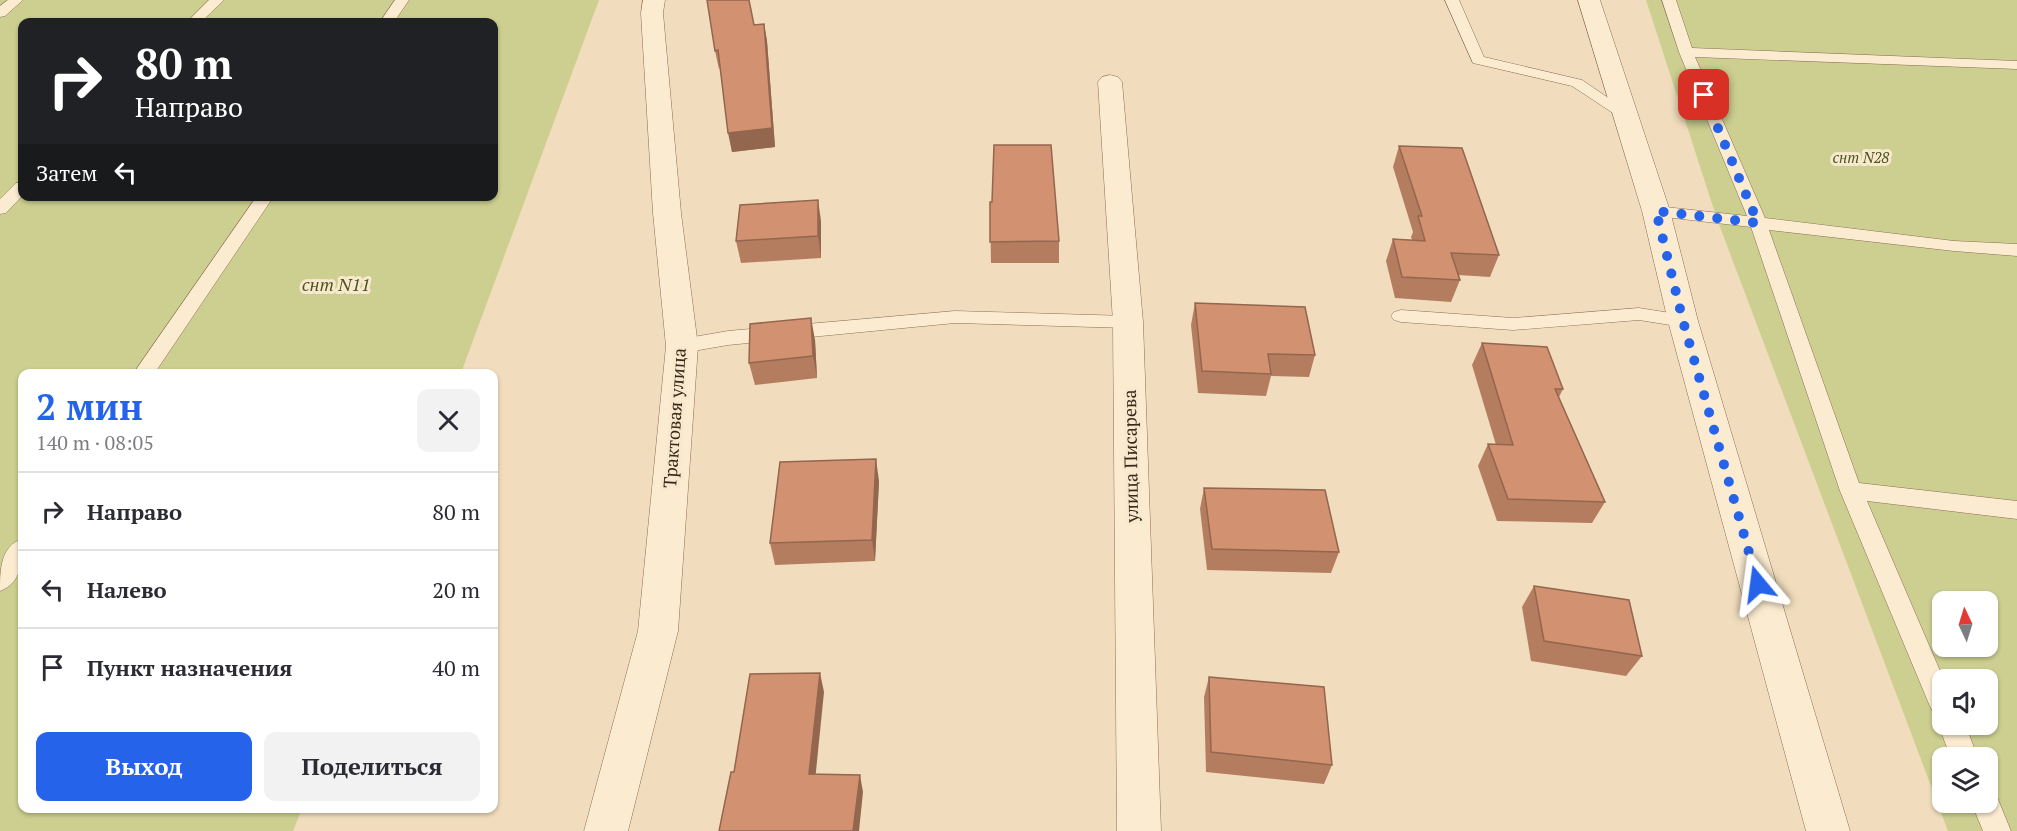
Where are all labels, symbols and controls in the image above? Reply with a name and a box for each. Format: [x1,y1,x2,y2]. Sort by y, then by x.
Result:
text: 80 m [135,35,233,91]
icon: right [36,42,114,120]
pin [1678,69,1729,120]
icon: arrive [1687,78,1720,111]
text: Направо [135,89,243,125]
park label: снт N28 [1833,147,1890,167]
icon: left [109,156,142,189]
text: Затем [36,158,97,187]
park label: снт N11 [302,272,370,296]
street label: Трактовая улица [657,347,691,489]
text: 2 мин [36,383,143,430]
button: close [417,389,480,452]
street label: улица Писарева [1117,389,1143,524]
text: 140 m · 08:05 [36,429,154,456]
icon: right [36,495,69,528]
text: Направо [87,497,182,526]
text: 80 m [432,497,480,526]
position arrow [1726,552,1790,616]
icon: left [36,573,69,606]
text: Налево [87,575,167,604]
text: 20 m [432,575,480,604]
north arrow [1932,591,1998,657]
map controls [1932,591,1998,813]
icon: arrive [36,651,69,684]
text: Пункт назначения [87,653,292,682]
text: 40 m [432,653,480,682]
button: sound [1932,669,1998,735]
button: Выход [36,732,252,801]
button: Поделиться [264,732,480,801]
button: layers [1932,747,1998,813]

